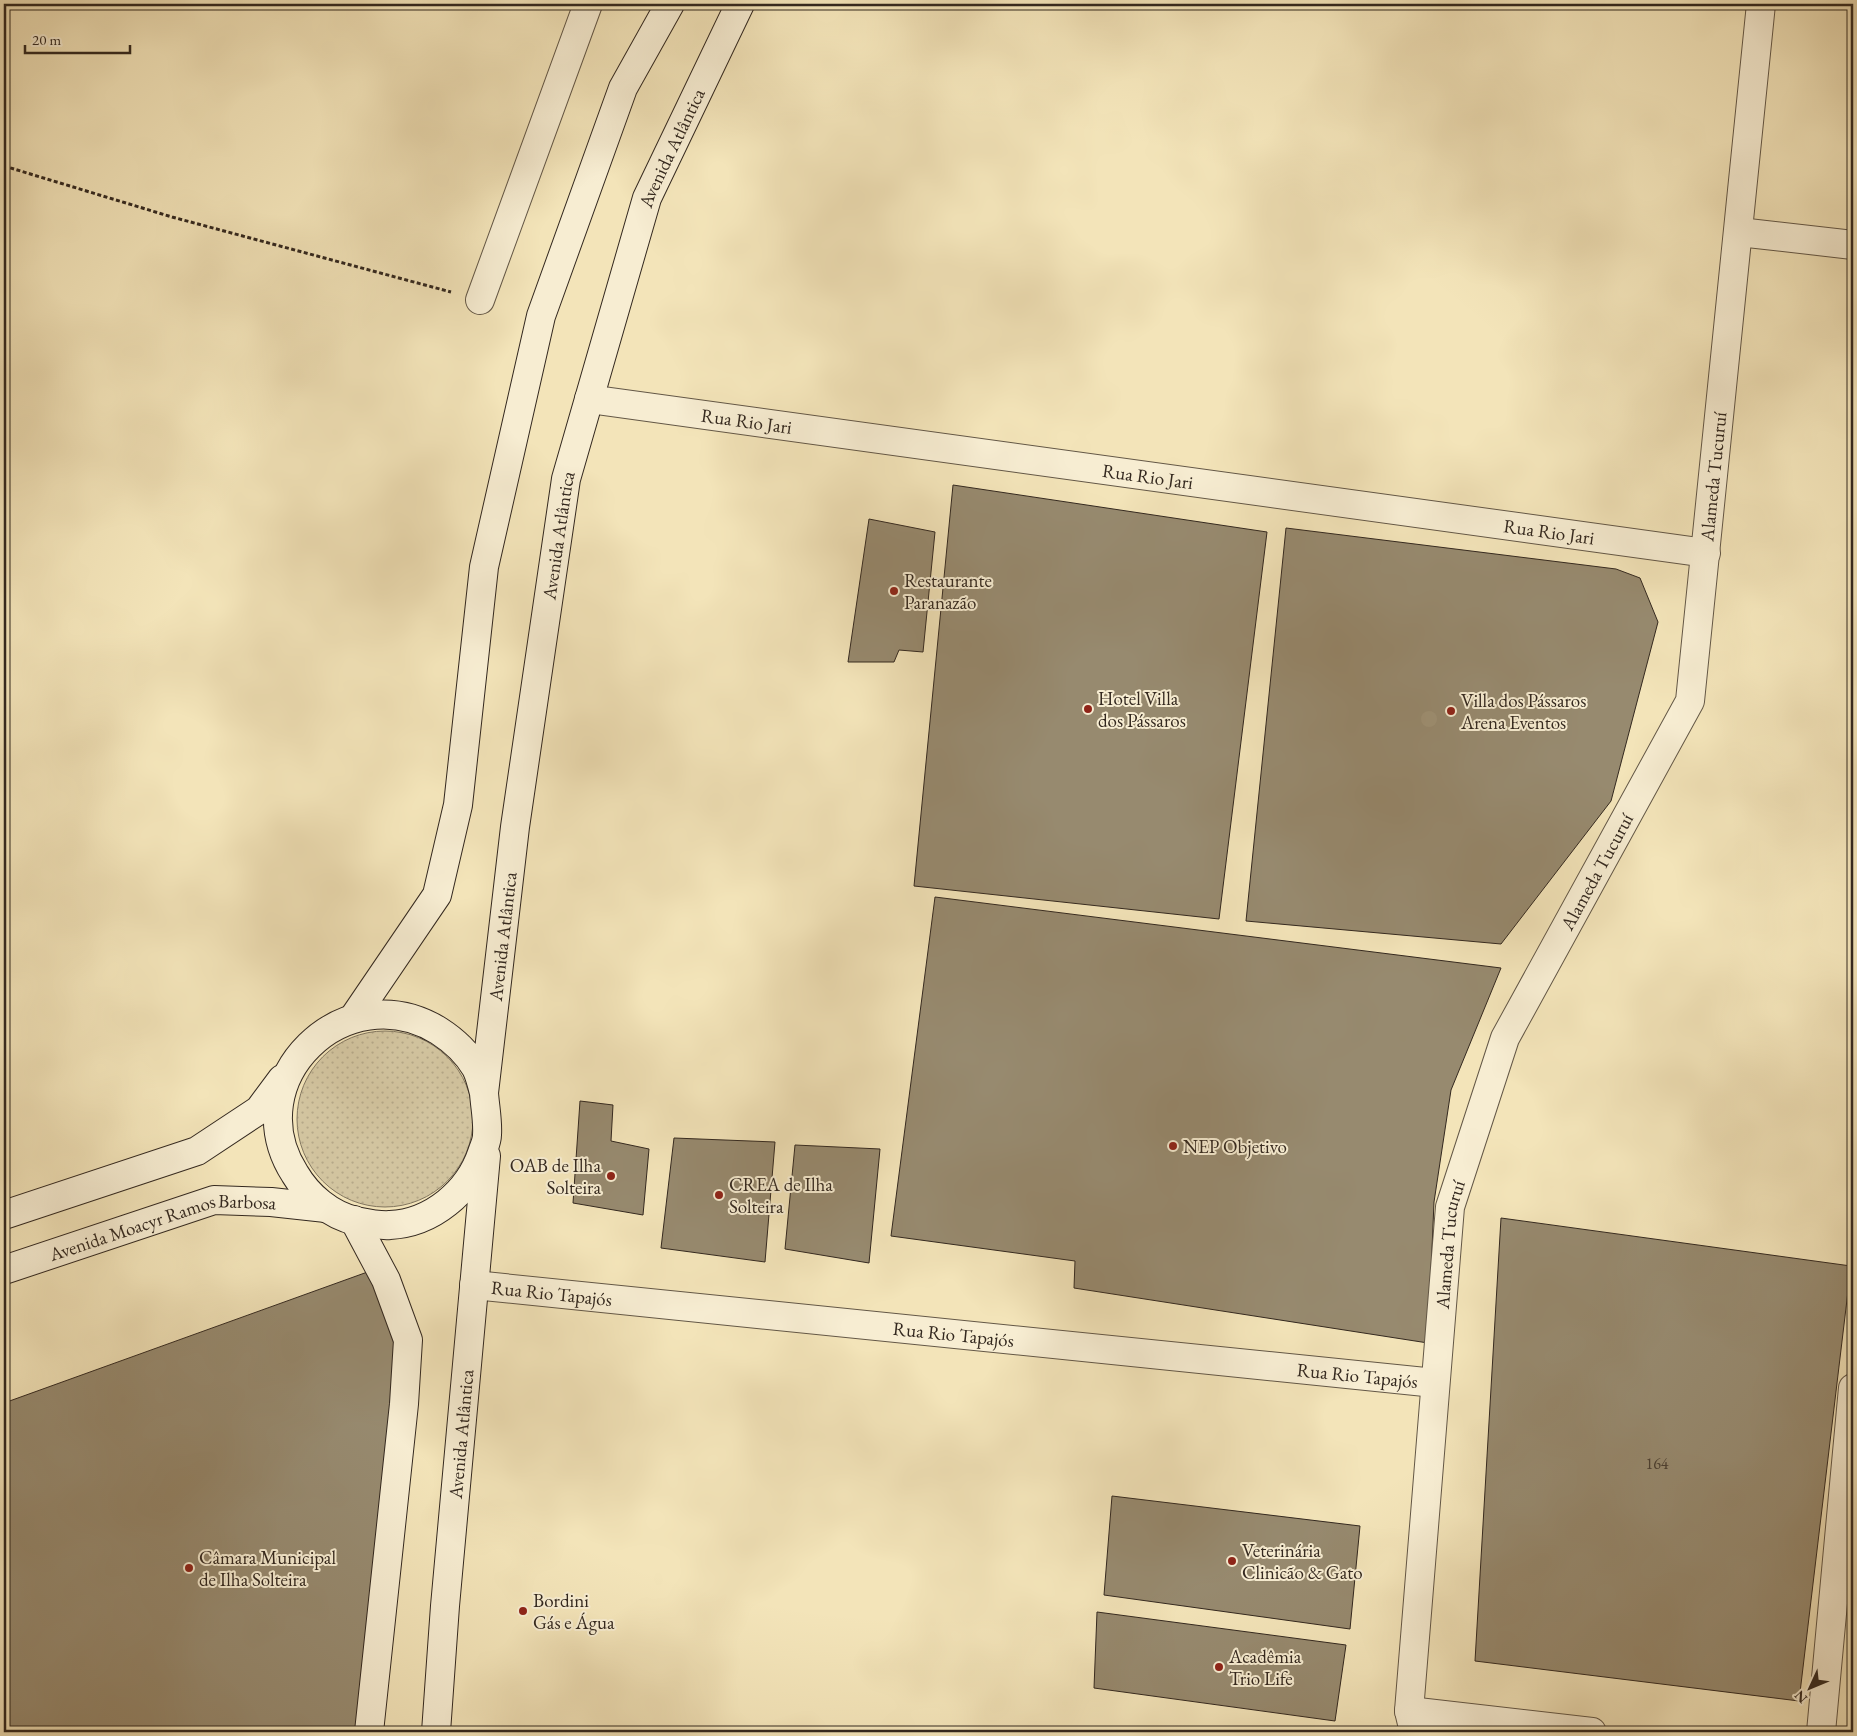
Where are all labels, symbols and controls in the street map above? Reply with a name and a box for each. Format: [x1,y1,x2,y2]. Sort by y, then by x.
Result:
scale bar [25,22,130,54]
text: 20 m [32,30,61,49]
street label: Avenida Atlântica [633,84,711,212]
street label: Rua Rio Jari [699,403,794,440]
street label: Alameda Tucuruí [1694,410,1732,544]
street label: Rua Rio Jari [1101,458,1195,495]
street label: Avenida Atlântica [536,468,581,602]
street label: Rua Rio Jari [1502,513,1596,551]
place label: Restaurante Paranazão [904,568,992,615]
marker: Restaurante Paranazão [888,585,900,597]
place label: Hotel Villa dos Pássaros [1098,686,1186,733]
place label: Villa dos Pássaros Arena Eventos [1460,688,1586,735]
marker: Hotel Villa dos Pássaros [1082,703,1094,715]
marker: Villa dos Pássaros Arena Eventos [1445,705,1457,717]
street label: Alameda Tucuruí [1554,808,1639,935]
street label: Avenida Atlântica [483,870,523,1003]
place label: NEP Objetivo [1183,1134,1287,1159]
marker: NEP Objetivo [1167,1140,1179,1152]
place label: OAB de Ilha Solteira [510,1153,601,1200]
marker: OAB de Ilha Solteira [605,1170,617,1182]
place label: CREA de Ilha Solteira [729,1172,833,1219]
street label: Alameda Tucuruí [1430,1177,1471,1311]
street label: Avenida Moacyr Ramos Barbosa [45,1188,278,1267]
marker: CREA de Ilha Solteira [713,1189,725,1201]
street label: Rua Rio Tapajós [490,1275,613,1312]
street label: Rua Rio Tapajós [892,1316,1015,1353]
street label: Rua Rio Tapajós [1296,1357,1419,1394]
street label: Avenida Atlântica [443,1368,480,1501]
house number: 164 [1645,1453,1669,1474]
place label: Veterinária Clinicão & Gato [1242,1538,1363,1585]
place label: Câmara Municipal de Ilha Solteira [199,1545,336,1592]
marker: Veterinária Clinicão & Gato [1226,1555,1238,1567]
marker: Câmara Municipal de Ilha Solteira [183,1562,195,1574]
place label: Bordini Gás e Água [533,1588,615,1635]
marker: Bordini Gás e Água [517,1605,529,1617]
place label: Acadêmia Trio Life [1228,1644,1302,1691]
marker: Acadêmia Trio Life [1213,1661,1225,1673]
north arrow [1784,1664,1834,1714]
text: N [1790,1686,1811,1707]

